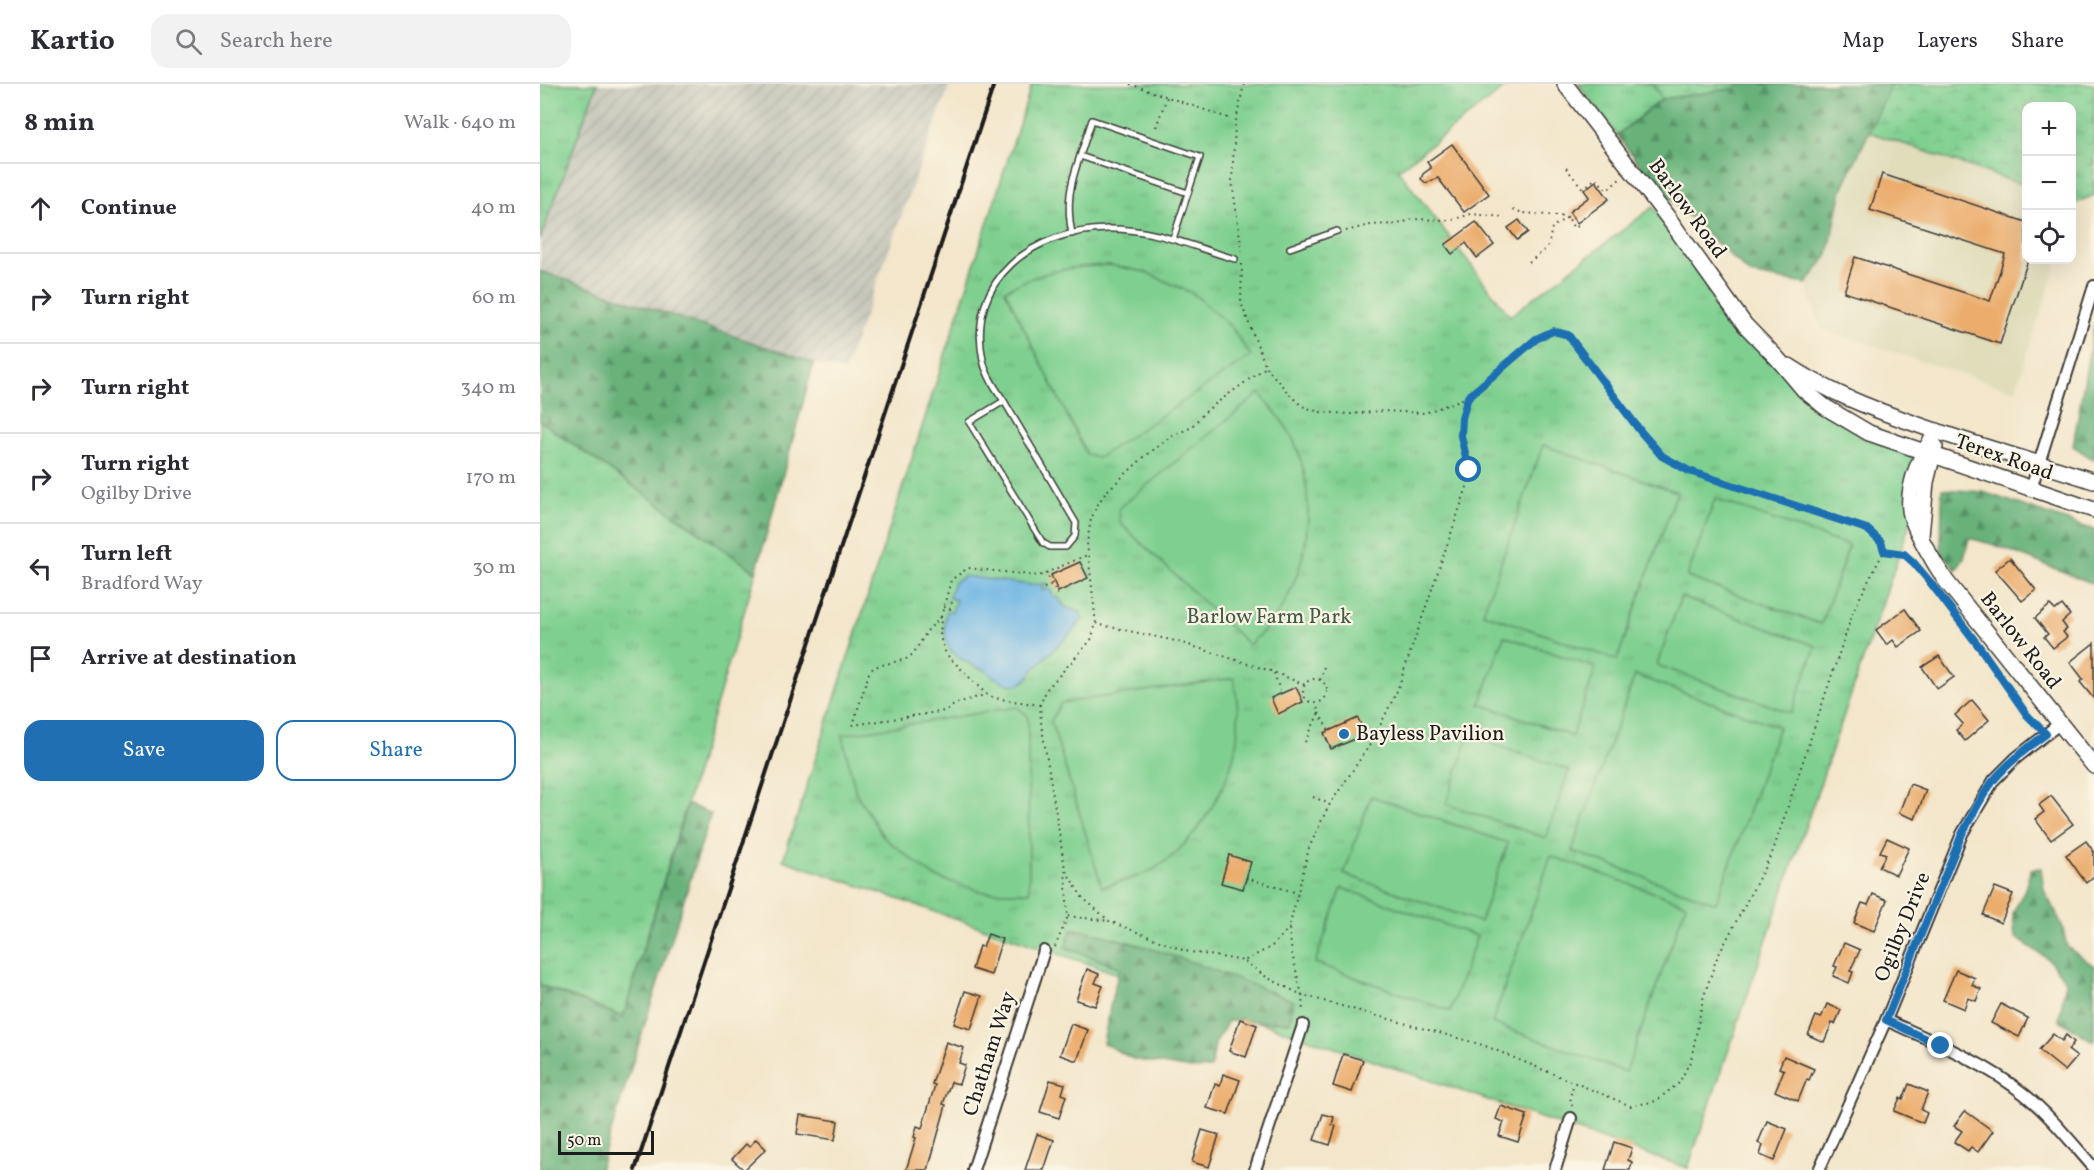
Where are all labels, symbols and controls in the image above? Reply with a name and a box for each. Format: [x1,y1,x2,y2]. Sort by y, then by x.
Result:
search box [151,14,571,68]
text: Kartio [30,22,115,61]
icon: search [172,25,205,58]
text: Search here [220,26,333,57]
text: Map [1842,27,1884,56]
text: Layers [1917,27,1978,56]
text: Share [2011,27,2064,56]
map controls [2022,102,2076,264]
button: + [2022,102,2076,156]
text: 8 min [24,105,95,141]
text: Walk · 640 m [404,109,516,137]
street label: Barlow Road [1641,153,1733,265]
button: − [2022,156,2076,210]
icon: ahead [24,192,57,225]
text: Continue [81,193,177,224]
text: 40 m [471,194,516,222]
button: locate [2022,210,2076,264]
icon: right [24,282,57,315]
text: Turn right [81,283,189,314]
text: 60 m [472,284,516,312]
icon: right [24,372,57,405]
text: Turn right [81,373,189,404]
text: 340 m [460,374,516,402]
street label: Terex Road [1951,428,2057,488]
text: Turn right [81,449,189,480]
route start [1455,456,1481,482]
icon: right [24,462,57,495]
text: 170 m [466,464,516,492]
text: Ogilby Drive [81,480,192,508]
text: Turn left [81,539,172,570]
icon: left [24,552,57,585]
text: 30 m [472,554,516,582]
text: Bradford Way [81,570,202,598]
street label: Barlow Road [1973,586,2067,696]
park label: Barlow Farm Park [1186,603,1352,632]
icon: arrive [24,642,57,675]
text: Arrive at destination [81,643,297,674]
button: Save [24,720,264,781]
button: Share [276,720,516,781]
place label: Bayless Pavilion [1356,720,1504,749]
marker: Bayless Pavilion [1337,727,1351,741]
street label: Ogilby Drive [1868,868,1938,986]
street label: Chatham Way [956,987,1024,1120]
route end [1927,1032,1953,1058]
scale bar [558,1128,654,1156]
text: 50 m [567,1130,601,1152]

